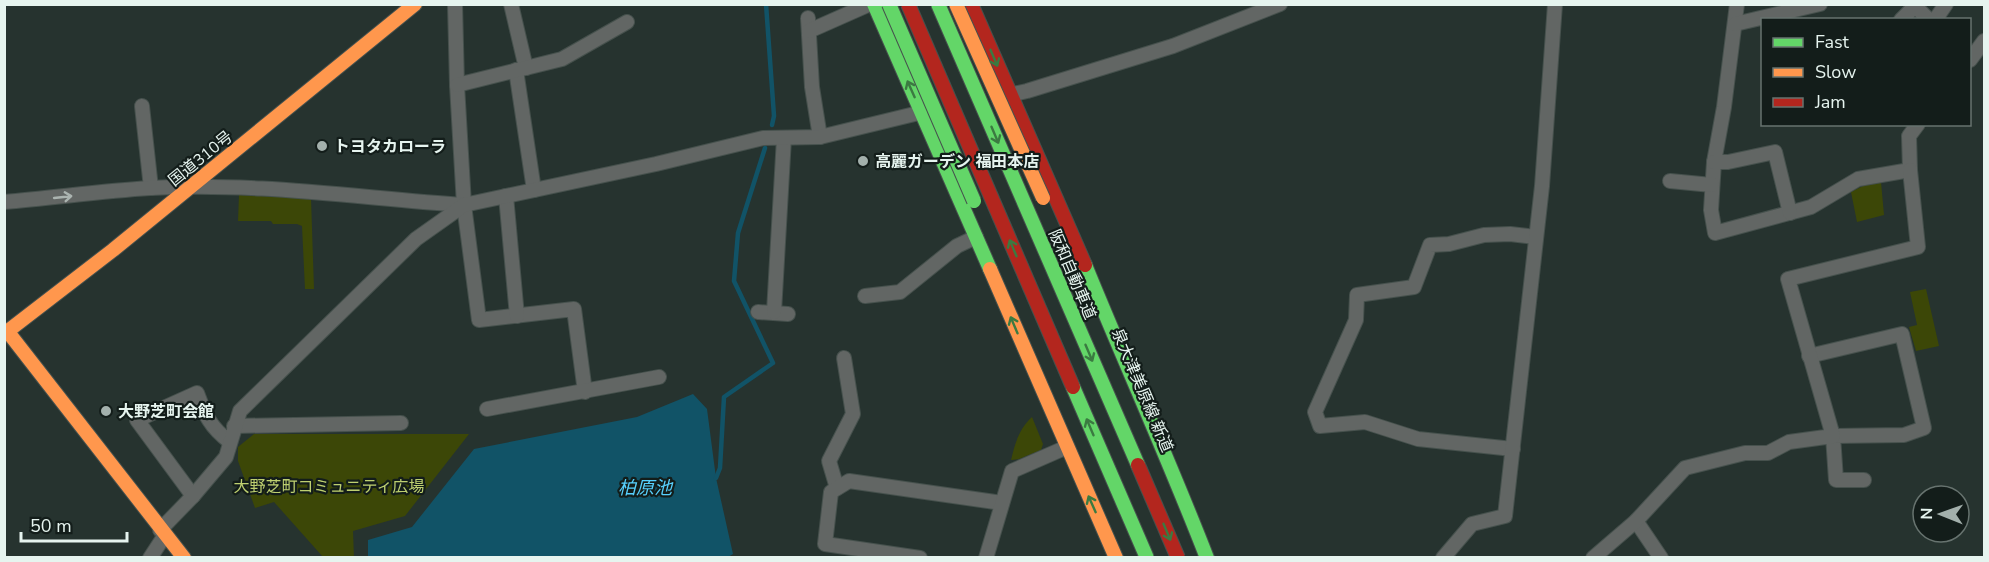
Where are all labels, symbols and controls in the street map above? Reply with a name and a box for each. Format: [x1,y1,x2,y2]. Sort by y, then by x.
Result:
legend [1761,18,1971,126]
text: Fast [1815,30,1850,54]
one-way arrow [989,49,1000,67]
text: Slow [1815,60,1856,84]
one-way arrow [905,80,916,98]
text: Jam [1814,90,1846,114]
street label: 国道310号 [164,126,237,191]
one-way arrow [990,126,1001,144]
place label: トヨタカローラ [334,136,446,158]
marker: トヨタカローラ [315,139,329,153]
place label: 高麗ガーデン 福田本店 [875,151,1039,173]
marker: 高麗ガーデン 福田本店 [856,154,870,168]
one-way arrow [52,191,72,202]
street label: 阪和自動車道 [1043,226,1101,323]
one-way arrow [1007,239,1018,257]
one-way arrow [1008,317,1019,335]
street label: 泉大津美原線 新道 [1106,325,1178,455]
one-way arrow [1084,343,1096,361]
place label: 大野芝町会館 [118,401,214,423]
marker: 大野芝町会館 [99,404,113,418]
one-way arrow [1084,418,1095,436]
park label: 大野芝町コミュニティ広場 [233,476,425,498]
water label: 柏原池 [618,476,674,500]
north arrow [1911,484,1971,544]
one-way arrow [1085,496,1097,514]
scale bar [21,505,128,543]
text: N [1916,508,1938,520]
text: 50 m [30,514,72,538]
one-way arrow [1162,522,1173,540]

